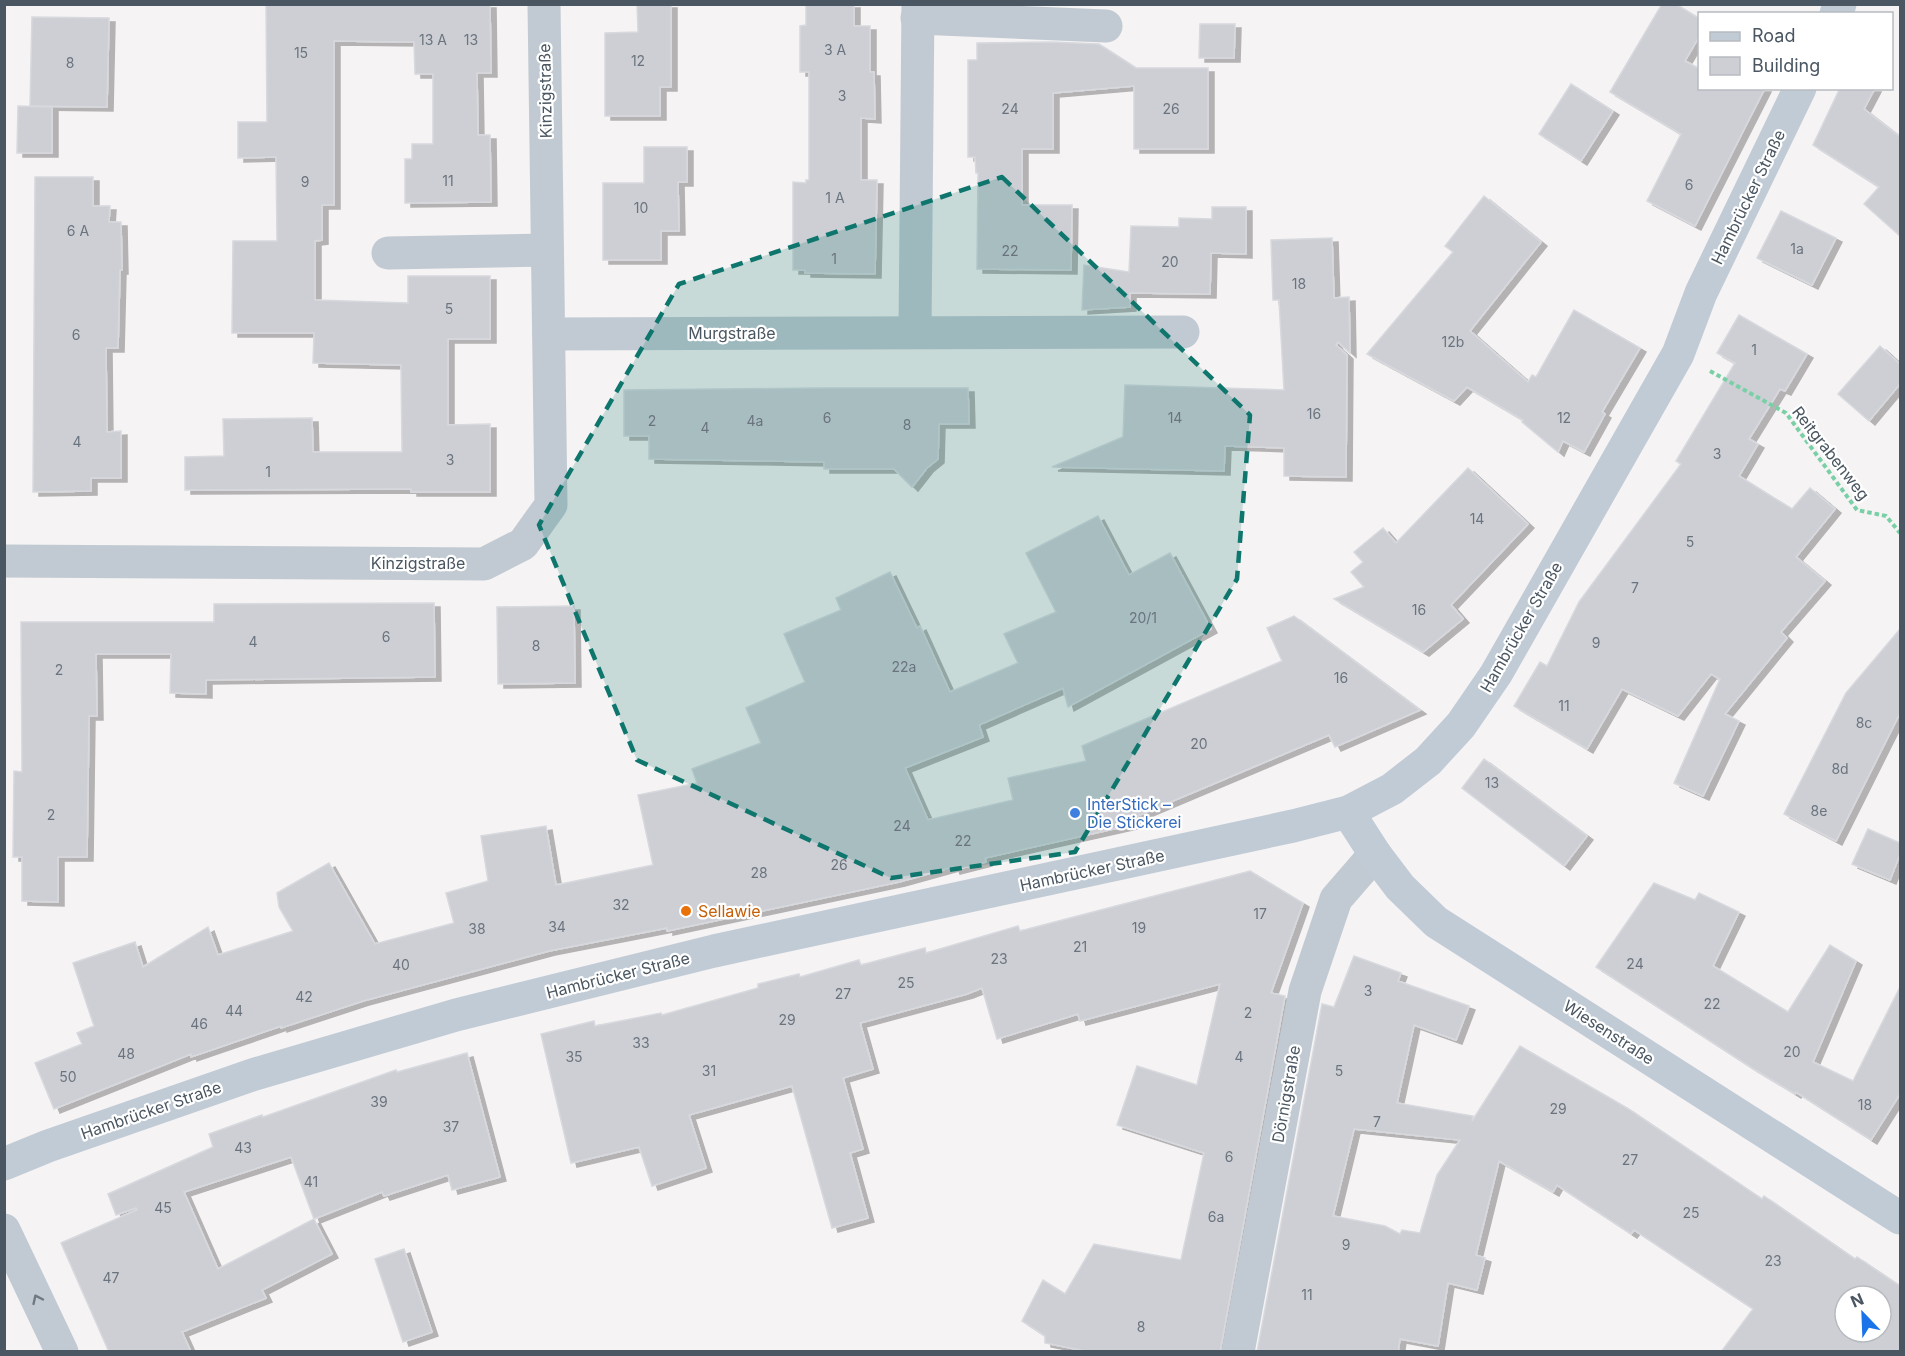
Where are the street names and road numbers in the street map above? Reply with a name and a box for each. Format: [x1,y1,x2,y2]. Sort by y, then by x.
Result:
street label: Kinzigstraße [534,43,556,139]
street label: Hambrücker Straße [1707,126,1789,268]
street label: Murgstraße [688,323,776,343]
street label: Reitgrabenweg [1788,402,1874,504]
street label: Kinzigstraße [371,553,465,573]
street label: Hambrücker Straße [1476,558,1566,696]
street label: Hambrücker Straße [1018,845,1166,895]
street label: Hambrücker Straße [544,947,692,1003]
street label: Wiesenstraße [1560,995,1658,1069]
street label: Dörnigstraße [1268,1044,1304,1144]
street label: Hambrücker Straße [78,1077,224,1143]

